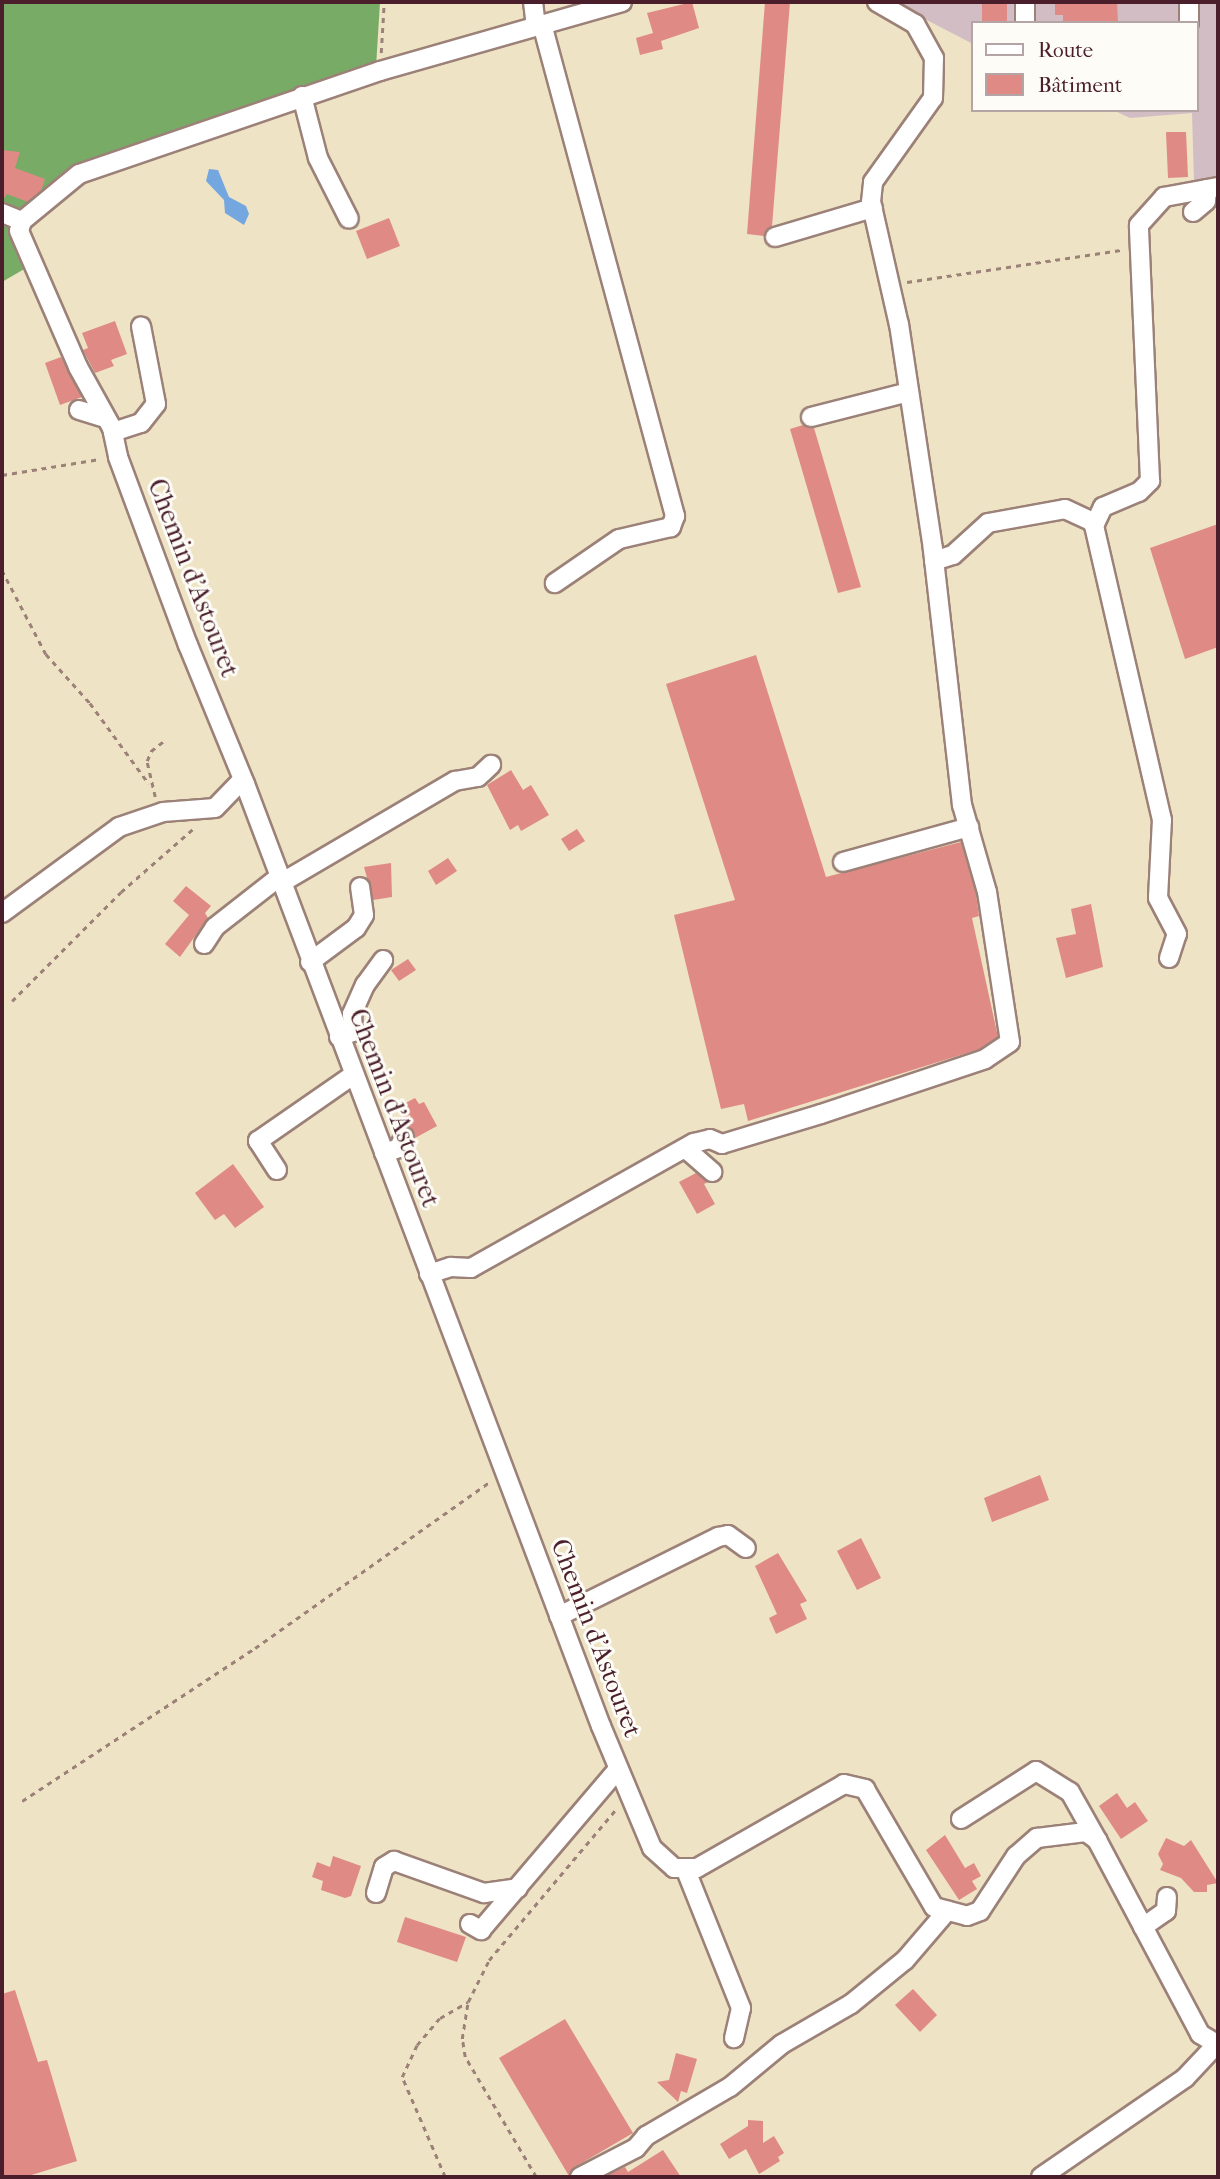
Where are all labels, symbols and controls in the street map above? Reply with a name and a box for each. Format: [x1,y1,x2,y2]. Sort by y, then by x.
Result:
legend [972,21,1199,112]
text: Route [1038,38,1093,62]
text: Bâtiment [1038,73,1122,97]
street label: Chemin d'Astouret [141,474,245,682]
street label: Chemin d'Astouret [342,1004,446,1212]
street label: Chemin d'Astouret [544,1534,648,1742]

